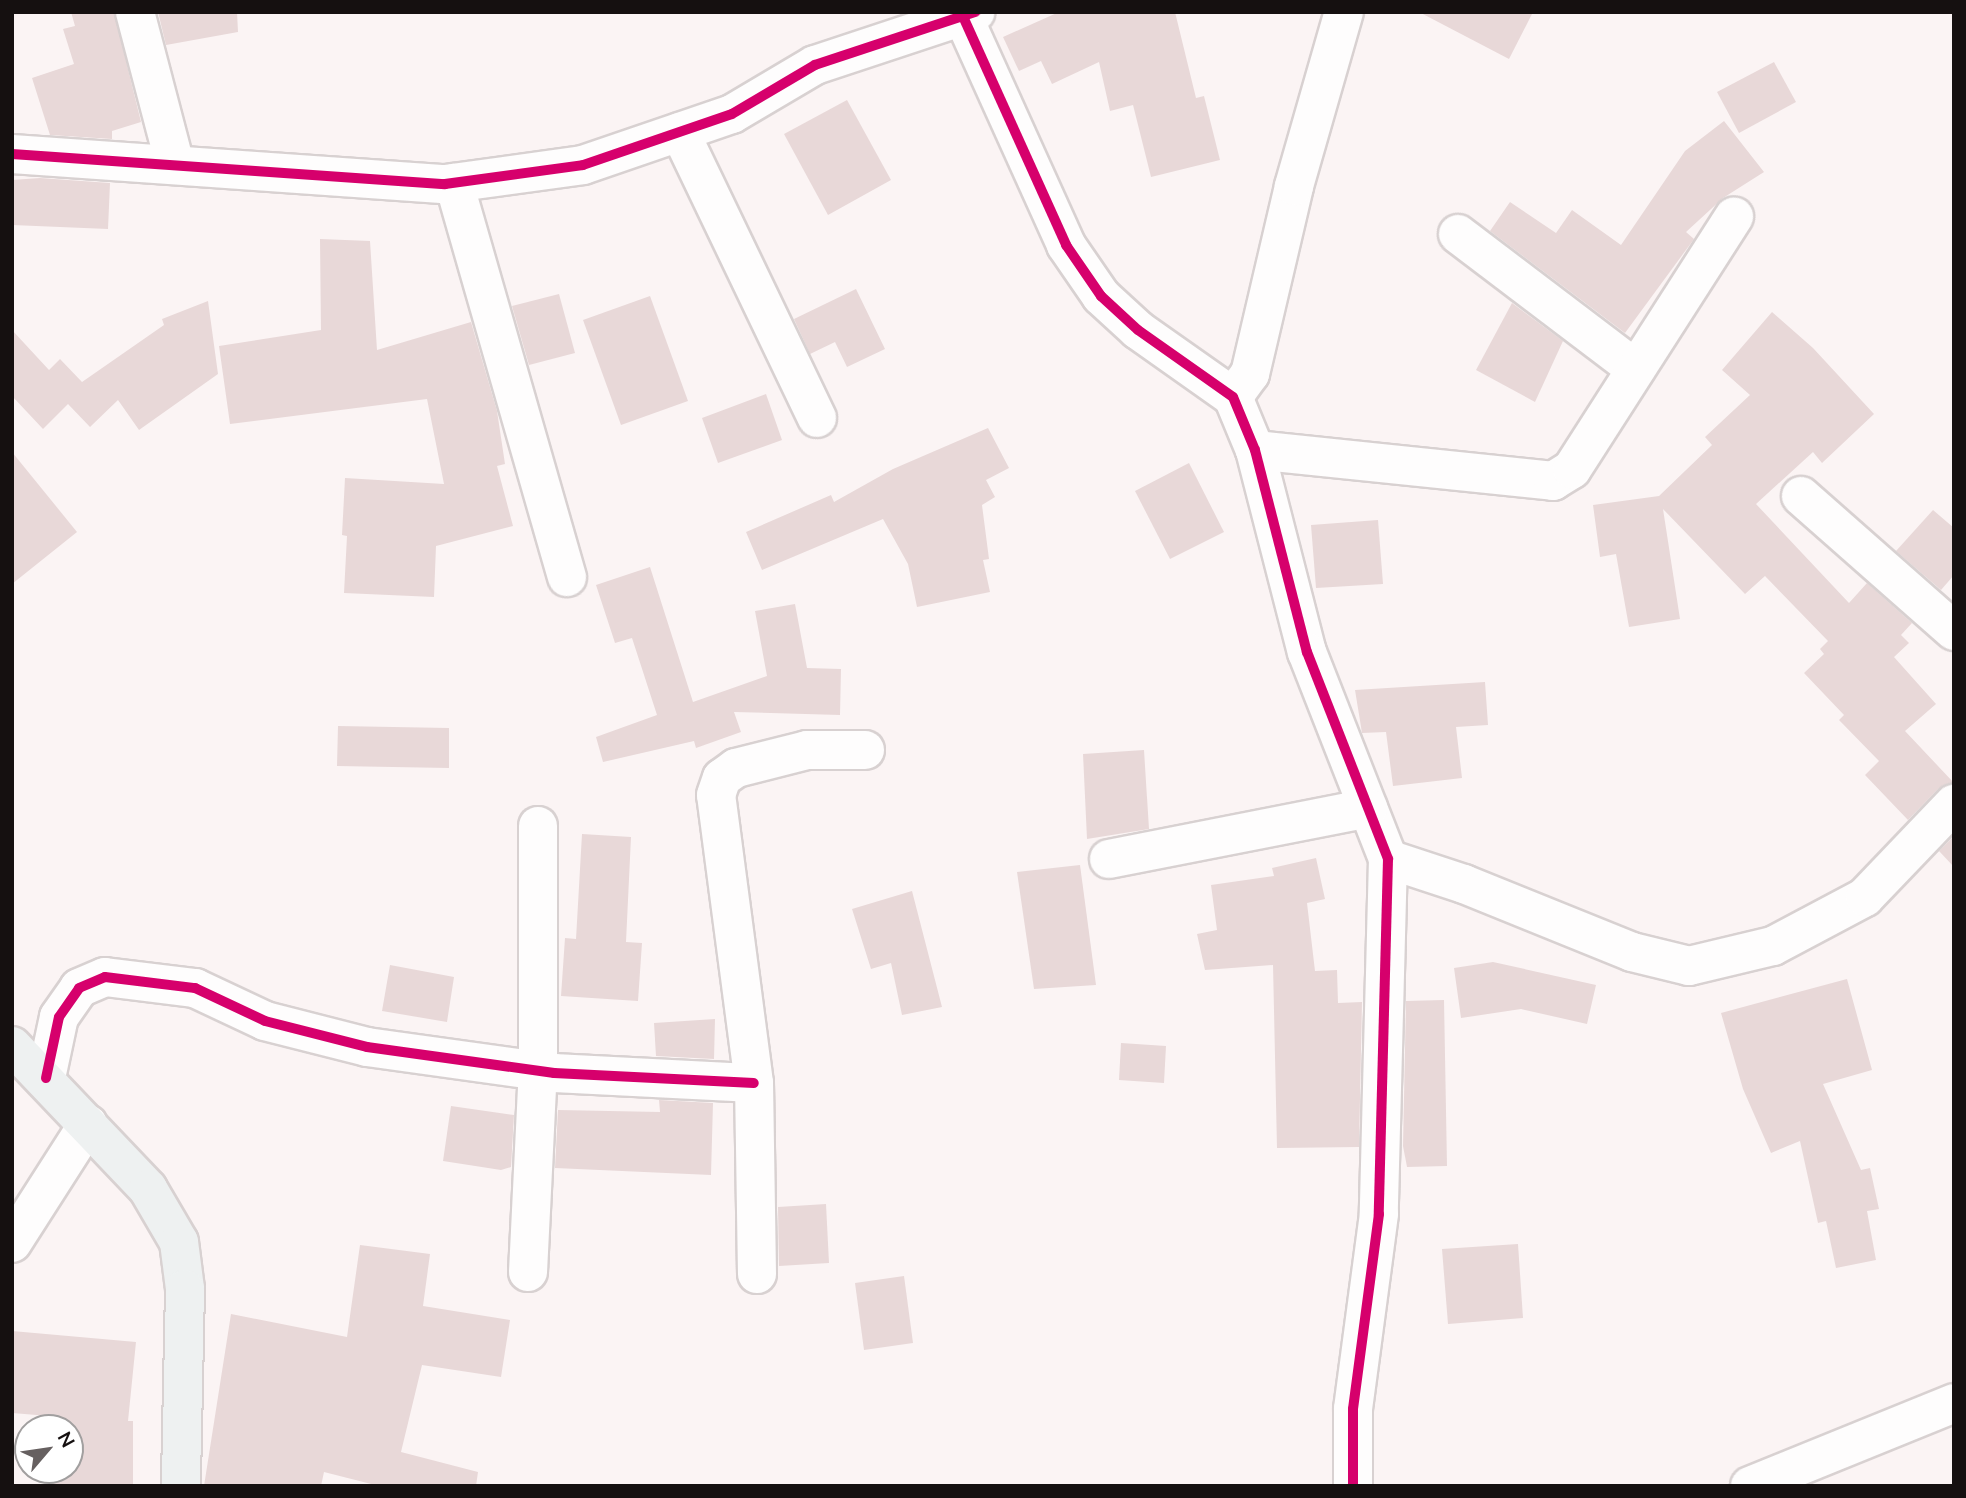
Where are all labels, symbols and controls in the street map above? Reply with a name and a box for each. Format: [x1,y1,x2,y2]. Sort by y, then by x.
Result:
north arrow [14,1414,84,1484]
text: N [51,1427,80,1452]

